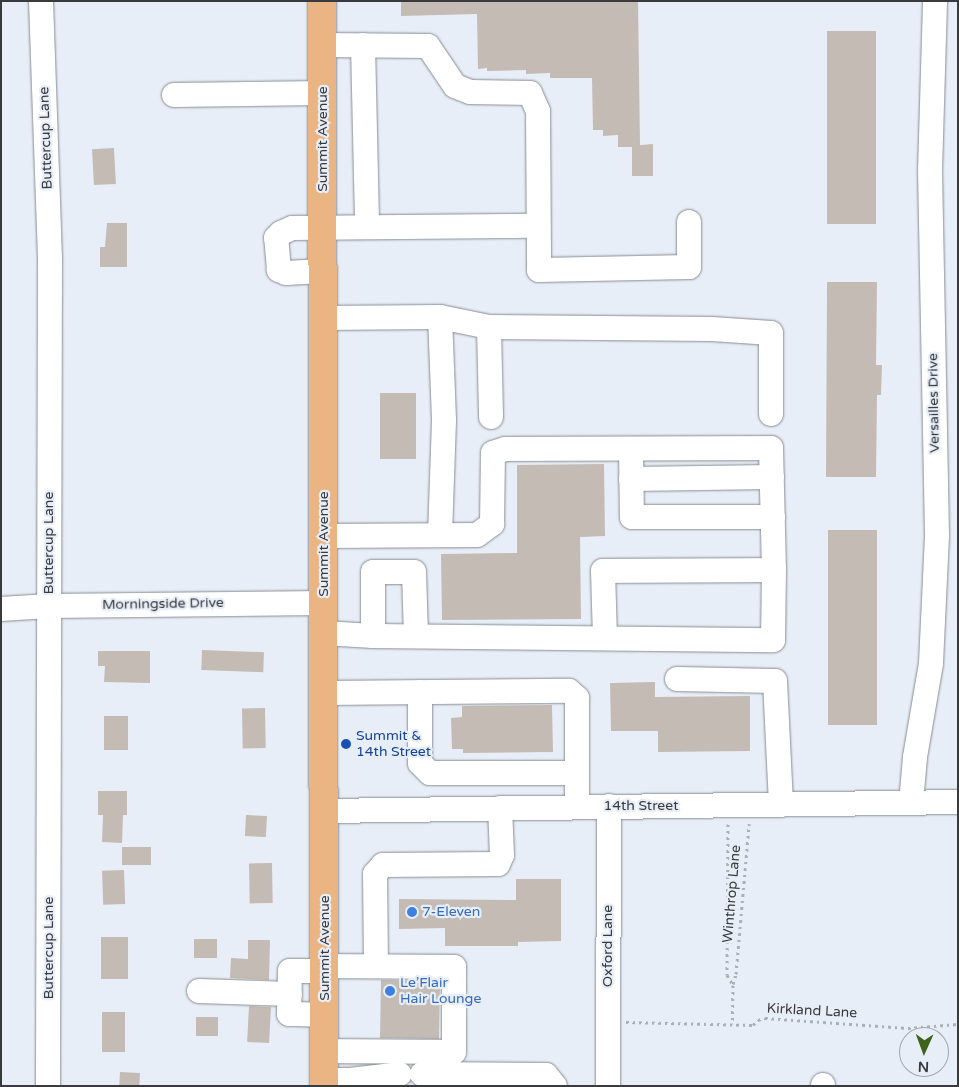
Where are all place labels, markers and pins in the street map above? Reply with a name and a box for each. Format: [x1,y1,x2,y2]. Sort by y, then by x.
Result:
place label: Summit & 14th Street [356,728,431,760]
marker: Summit & 14th Street [340,738,352,750]
place label: 7-Eleven [422,904,480,920]
marker: 7-Eleven [406,906,418,918]
place label: Le’Flair Hair Lounge [400,975,481,1008]
marker: Le’Flair Hair Lounge [384,985,396,997]

